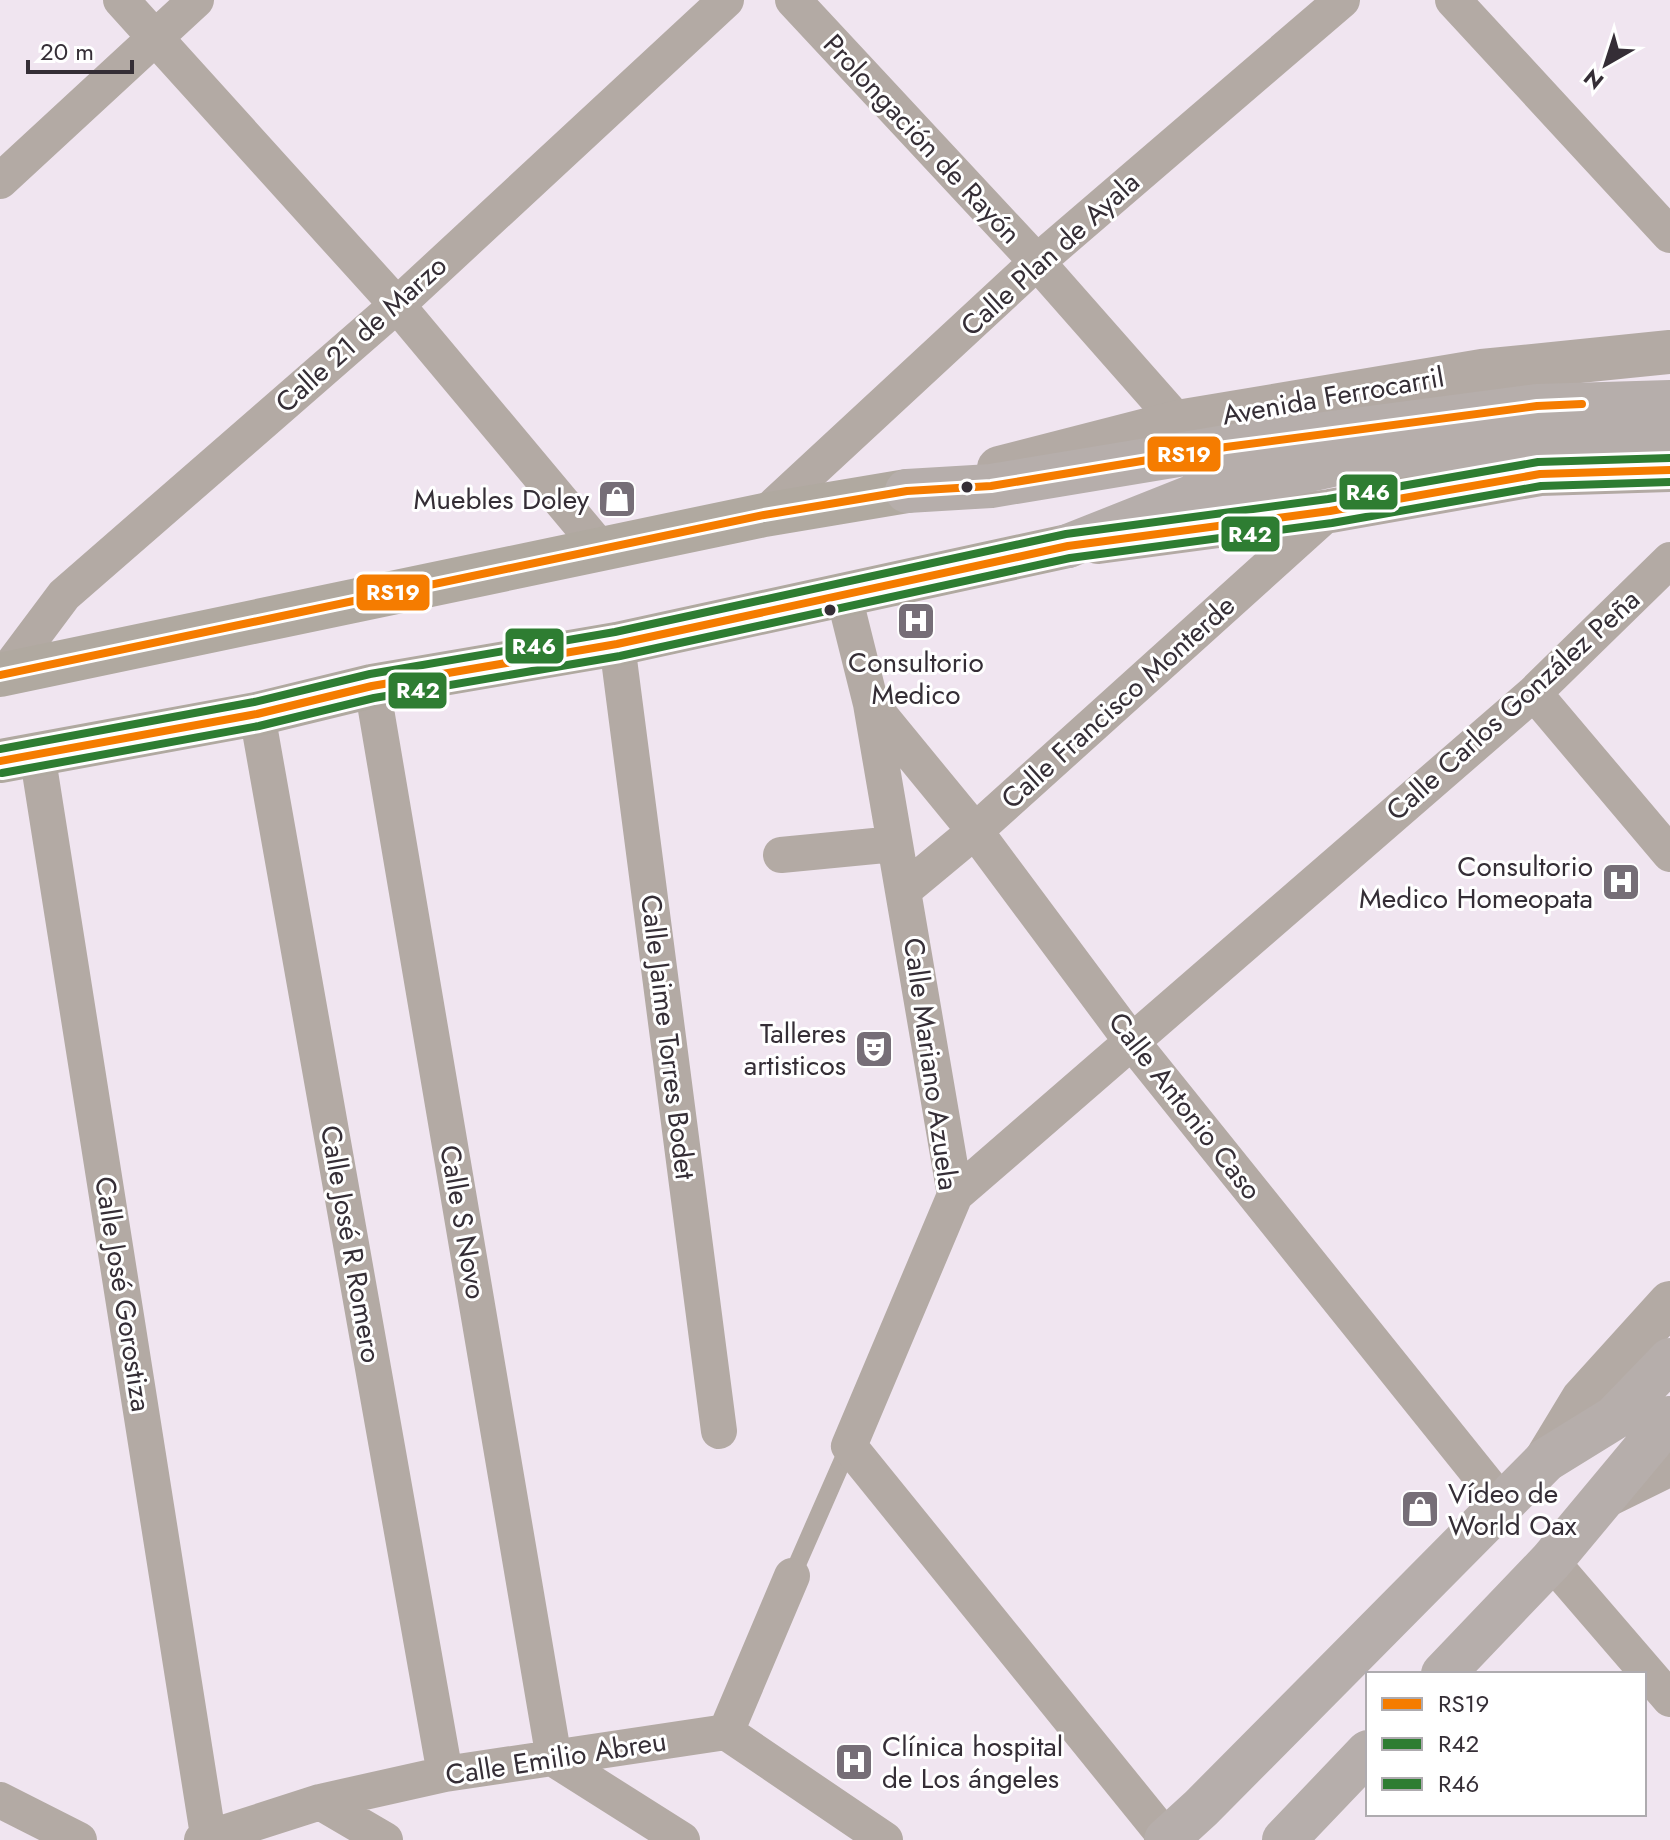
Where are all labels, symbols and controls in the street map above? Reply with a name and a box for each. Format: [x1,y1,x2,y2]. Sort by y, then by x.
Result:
scale bar [28,24,132,74]
north arrow [1566,24,1646,104]
street label: Prolongación de Rayón [814,25,1030,253]
text: 20 m [40,34,94,69]
text: N [1577,62,1610,97]
street label: Calle Plan de Ayala [951,162,1149,346]
street label: Calle 21 de Marzo [266,246,456,422]
street label: Avenida Ferrocarril [1219,356,1447,436]
line badge: RS19 [1146,435,1222,473]
text: RS19 [1157,438,1211,470]
line badge: R46 [1338,473,1399,511]
text: R46 [1346,476,1390,508]
shop icon: Muebles Doley [596,478,638,520]
place label: Muebles Doley [414,479,590,520]
unlabelled marker [959,479,975,495]
line badge: R42 [1220,515,1281,553]
text: R42 [1228,518,1272,550]
line badge: RS19 [355,573,431,612]
text: RS19 [366,576,420,608]
street label: Calle Carlos González Peña [1377,580,1649,830]
street label: Calle Francisco Monterde [992,586,1244,818]
hospital icon: Consultorio Medico [895,600,937,642]
unlabelled marker [822,602,838,618]
line badge: R46 [504,627,565,665]
text: R46 [512,630,556,662]
place label: Consultorio Medico [848,642,984,715]
line badge: R42 [387,671,448,710]
text: R42 [396,674,440,706]
place label: Consultorio Medico Homeopata [1359,846,1593,919]
hospital icon: Consultorio Medico Homeopata [1600,861,1642,903]
street label: Calle Jaime Torres Bodet [630,892,706,1182]
street label: Calle Mariano Azuela [893,935,969,1193]
street label: Calle Antonio Caso [1099,1003,1271,1209]
place label: Talleres artisticos [744,1013,846,1086]
theatre icon: Talleres artisticos [853,1028,895,1070]
street label: Calle José R Romero [310,1122,392,1366]
street label: Calle S Novo [429,1142,497,1302]
street label: Calle José Gorostiza [84,1173,162,1415]
place label: Vídeo de World Oax [1448,1473,1577,1546]
shop icon: Vídeo de World Oax [1399,1488,1441,1530]
legend [1366,1672,1646,1816]
text: RS19 [1438,1686,1489,1721]
street label: Calle Emilio Abreu [443,1720,669,1796]
place label: Clínica hospital de Los ángeles [882,1726,1063,1799]
text: R42 [1438,1726,1479,1761]
hospital icon: Clínica hospital de Los ángeles [833,1741,875,1783]
text: R46 [1438,1766,1479,1801]

